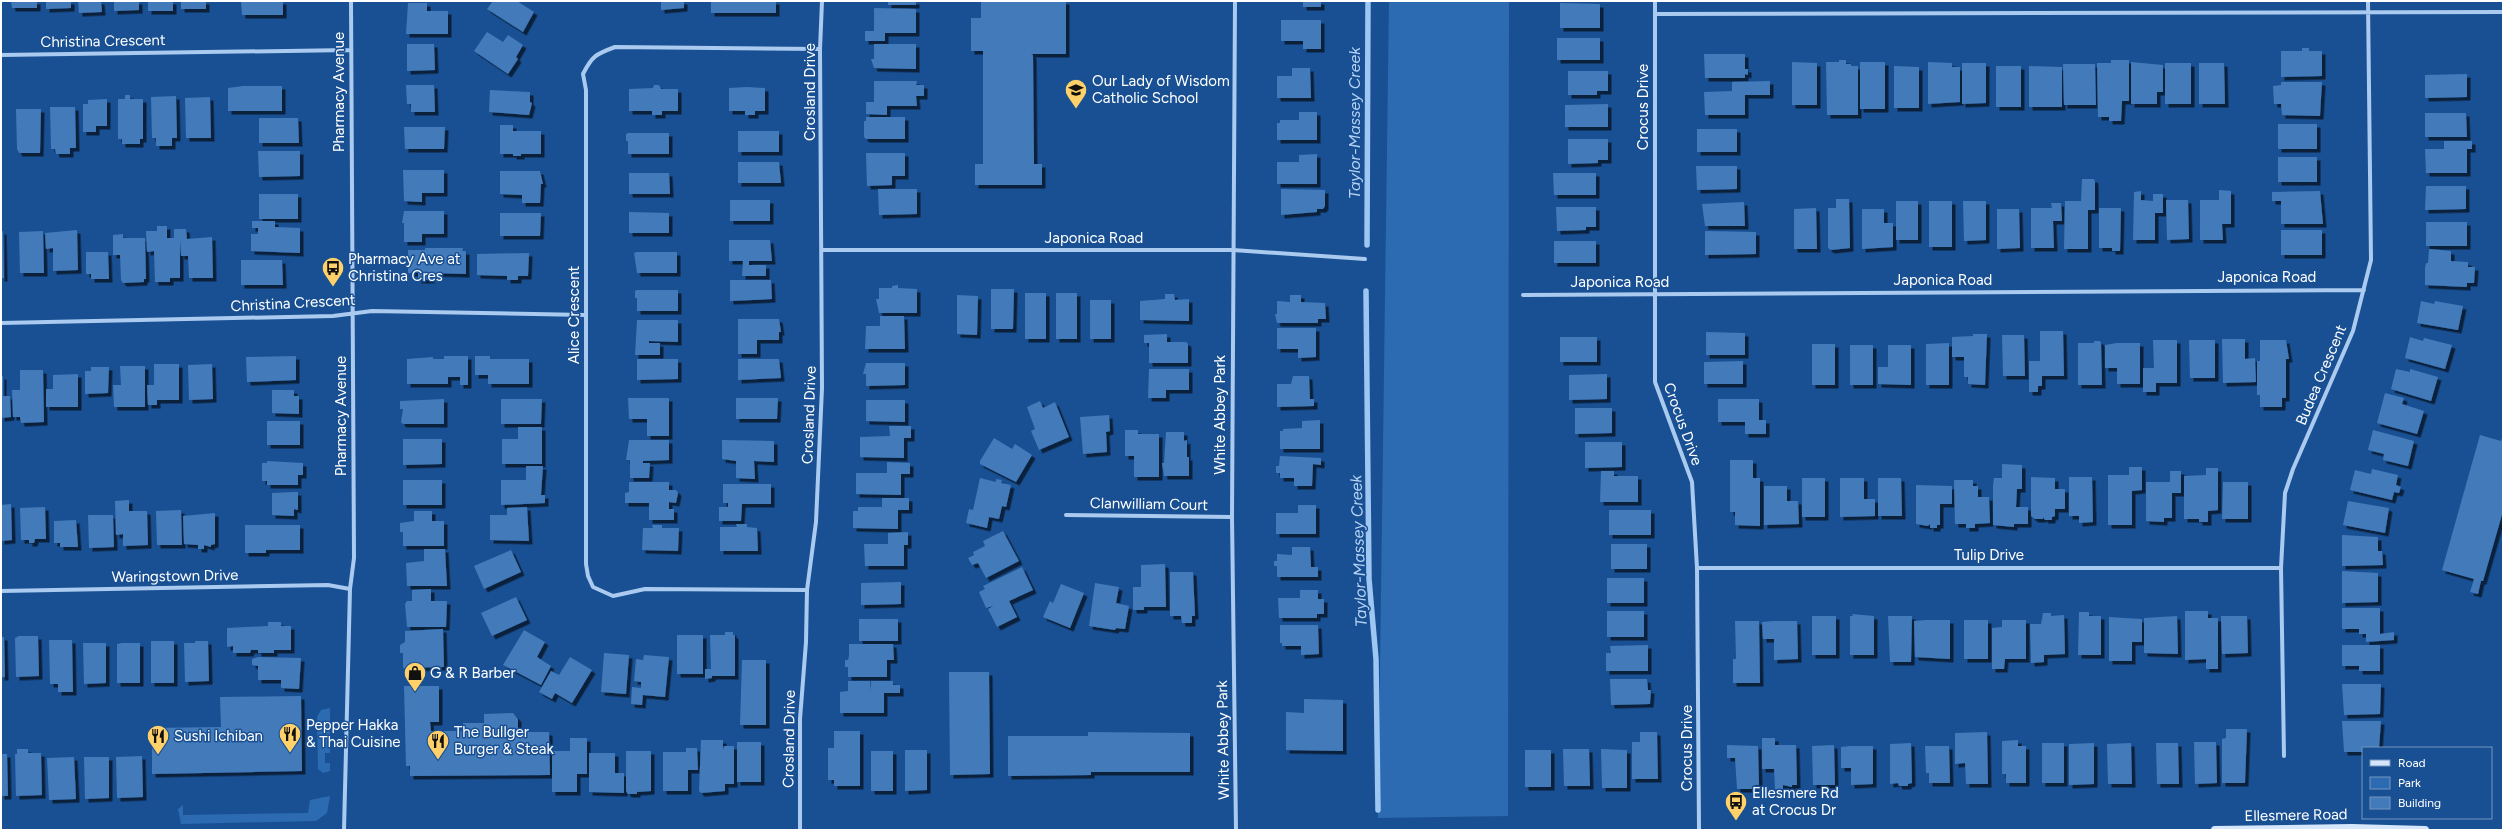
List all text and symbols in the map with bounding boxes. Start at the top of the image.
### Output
street label: Christina Crescent [40,31,166,51]
street label: Pharmacy Avenue [330,32,348,152]
street label: Crosland Drive [801,43,819,141]
water label: Taylor-Massey Creek [1345,46,1364,199]
street label: Crocus Drive [1634,64,1652,150]
place label: Our Lady of Wisdom Catholic School [1092,72,1230,107]
school or university icon: Our Lady of Wisdom Catholic School [1063,77,1089,110]
street label: Japonica Road [1045,229,1143,247]
place label: Pharmacy Ave at Christina Cres [348,250,461,285]
bus stop icon: Pharmacy Ave at Christina Cres [320,255,346,288]
street label: Alice Crescent [565,265,583,364]
street label: Japonica Road [2218,268,2316,286]
street label: Japonica Road [1894,271,1992,289]
street label: Japonica Road [1571,273,1669,291]
street label: Christina Crescent [230,291,356,315]
street label: Budea Crescent [2292,322,2350,428]
street label: White Abbey Park [1211,354,1229,475]
street label: Pharmacy Avenue [332,356,350,476]
street label: Crosland Drive [798,366,820,464]
street label: Crocus Drive [1660,380,1706,468]
water label: Taylor-Massey Creek [1346,473,1371,627]
street label: Clanwilliam Court [1090,494,1209,514]
street label: Tulip Drive [1954,546,2024,564]
street label: Waringstown Drive [111,566,239,586]
shop icon: G & R Barber [402,660,428,693]
place label: G & R Barber [430,664,516,682]
street label: White Abbey Park [1213,679,1233,800]
street label: Crosland Drive [779,690,799,788]
street label: Crocus Drive [1678,705,1696,791]
place label: Pepper Hakka & Thai Cuisine [306,716,401,751]
restaurant icon: Pepper Hakka & Thai Cuisine [277,721,303,754]
restaurant icon: Sushi Ichiban [145,723,171,756]
place label: The Bullger Burger & Steak [454,723,554,758]
place label: Sushi Ichiban [174,727,263,745]
restaurant icon: The Bullger Burger & Steak [425,728,451,761]
legend [2362,747,2492,819]
text: Road [2398,756,2426,770]
text: Park [2398,776,2421,790]
place label: Ellesmere Rd at Crocus Dr [1752,784,1839,819]
bus stop icon: Ellesmere Rd at Crocus Dr [1723,789,1749,822]
text: Building [2398,796,2441,810]
street label: Ellesmere Road [2244,805,2348,825]

